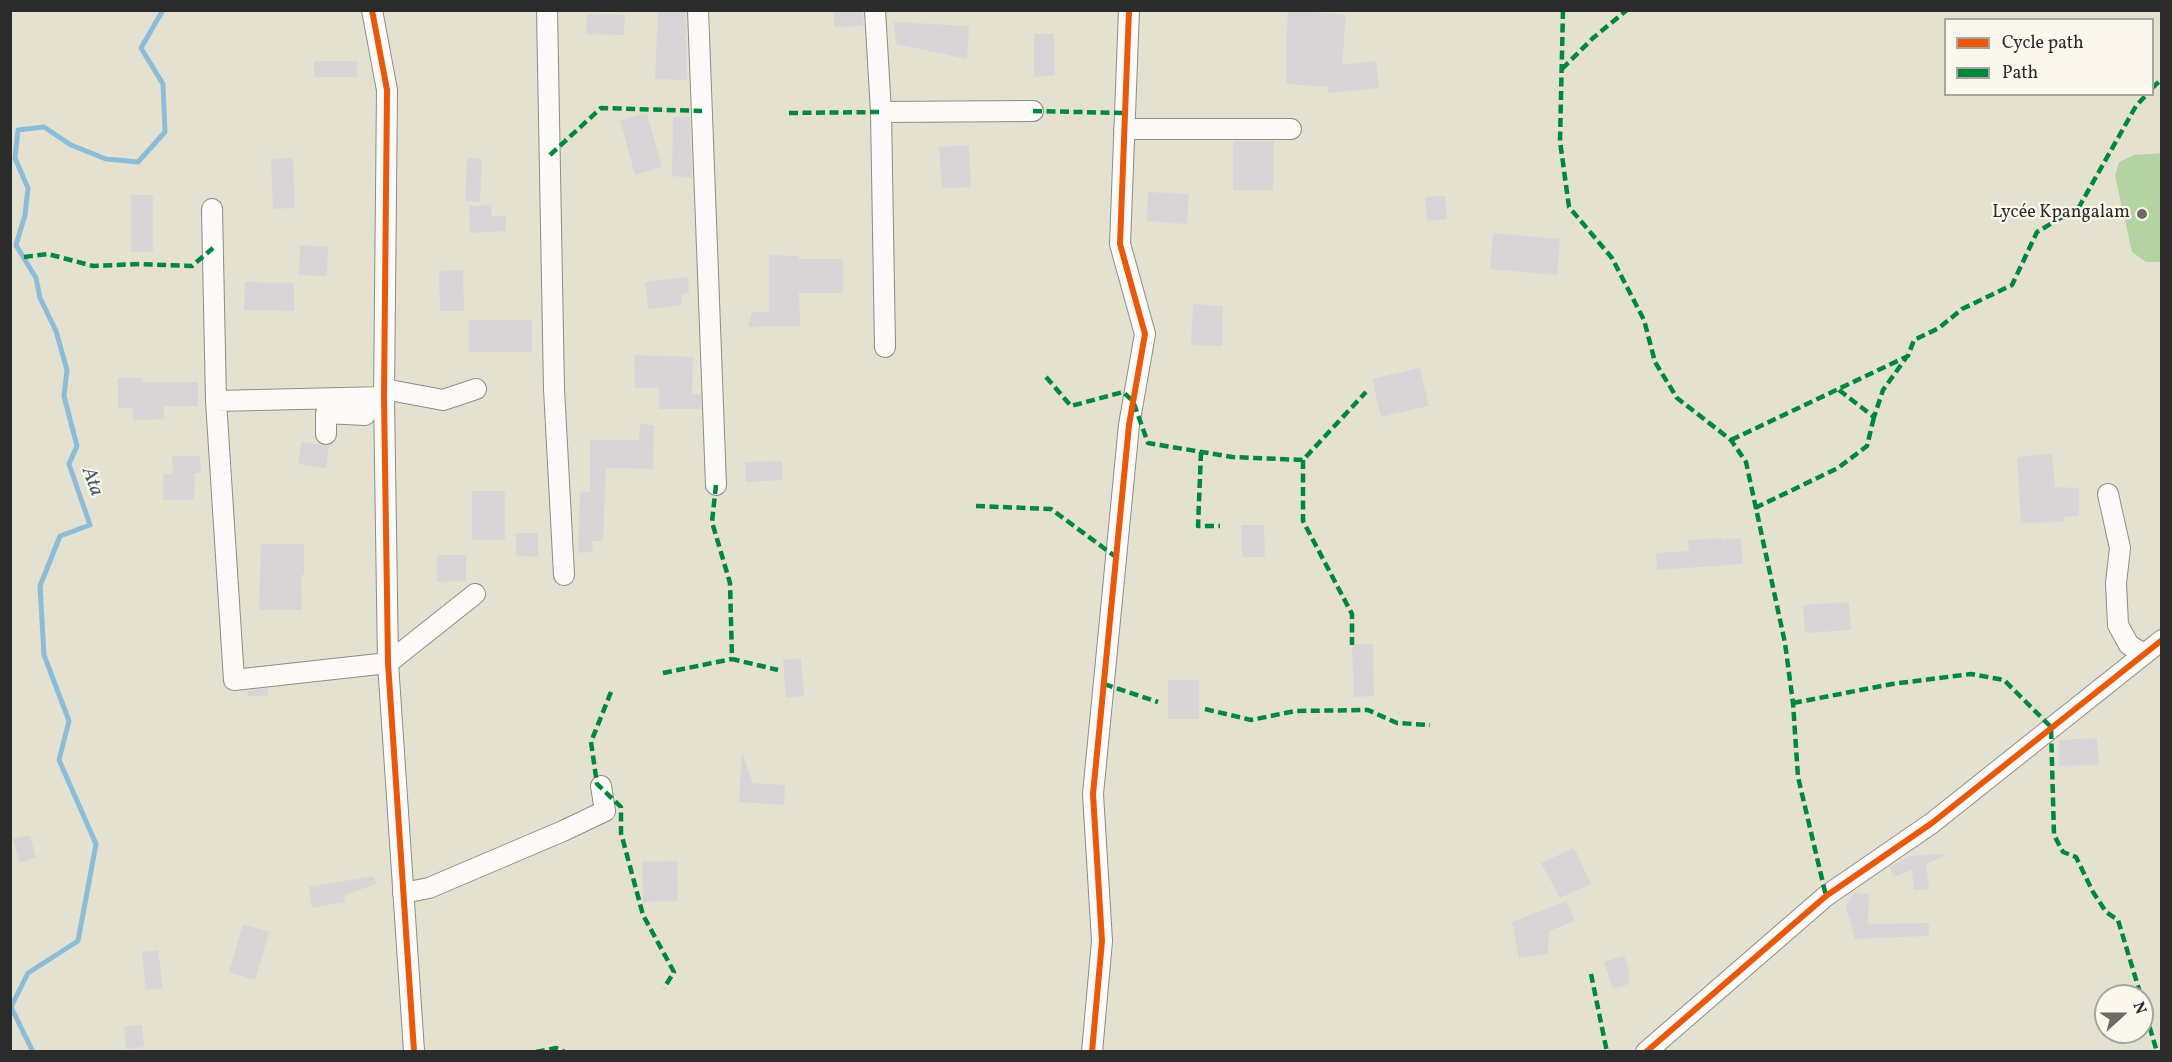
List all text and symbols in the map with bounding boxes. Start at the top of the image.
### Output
legend [1944,18,2154,96]
text: Cycle path [2002,31,2084,56]
text: Path [2002,61,2038,86]
place label: Lycée Kpangalam [1992,203,2130,225]
marker: Lycée Kpangalam [2135,207,2149,221]
water label: Ata [75,464,107,500]
north arrow [2094,984,2154,1044]
text: N [2127,999,2151,1018]

